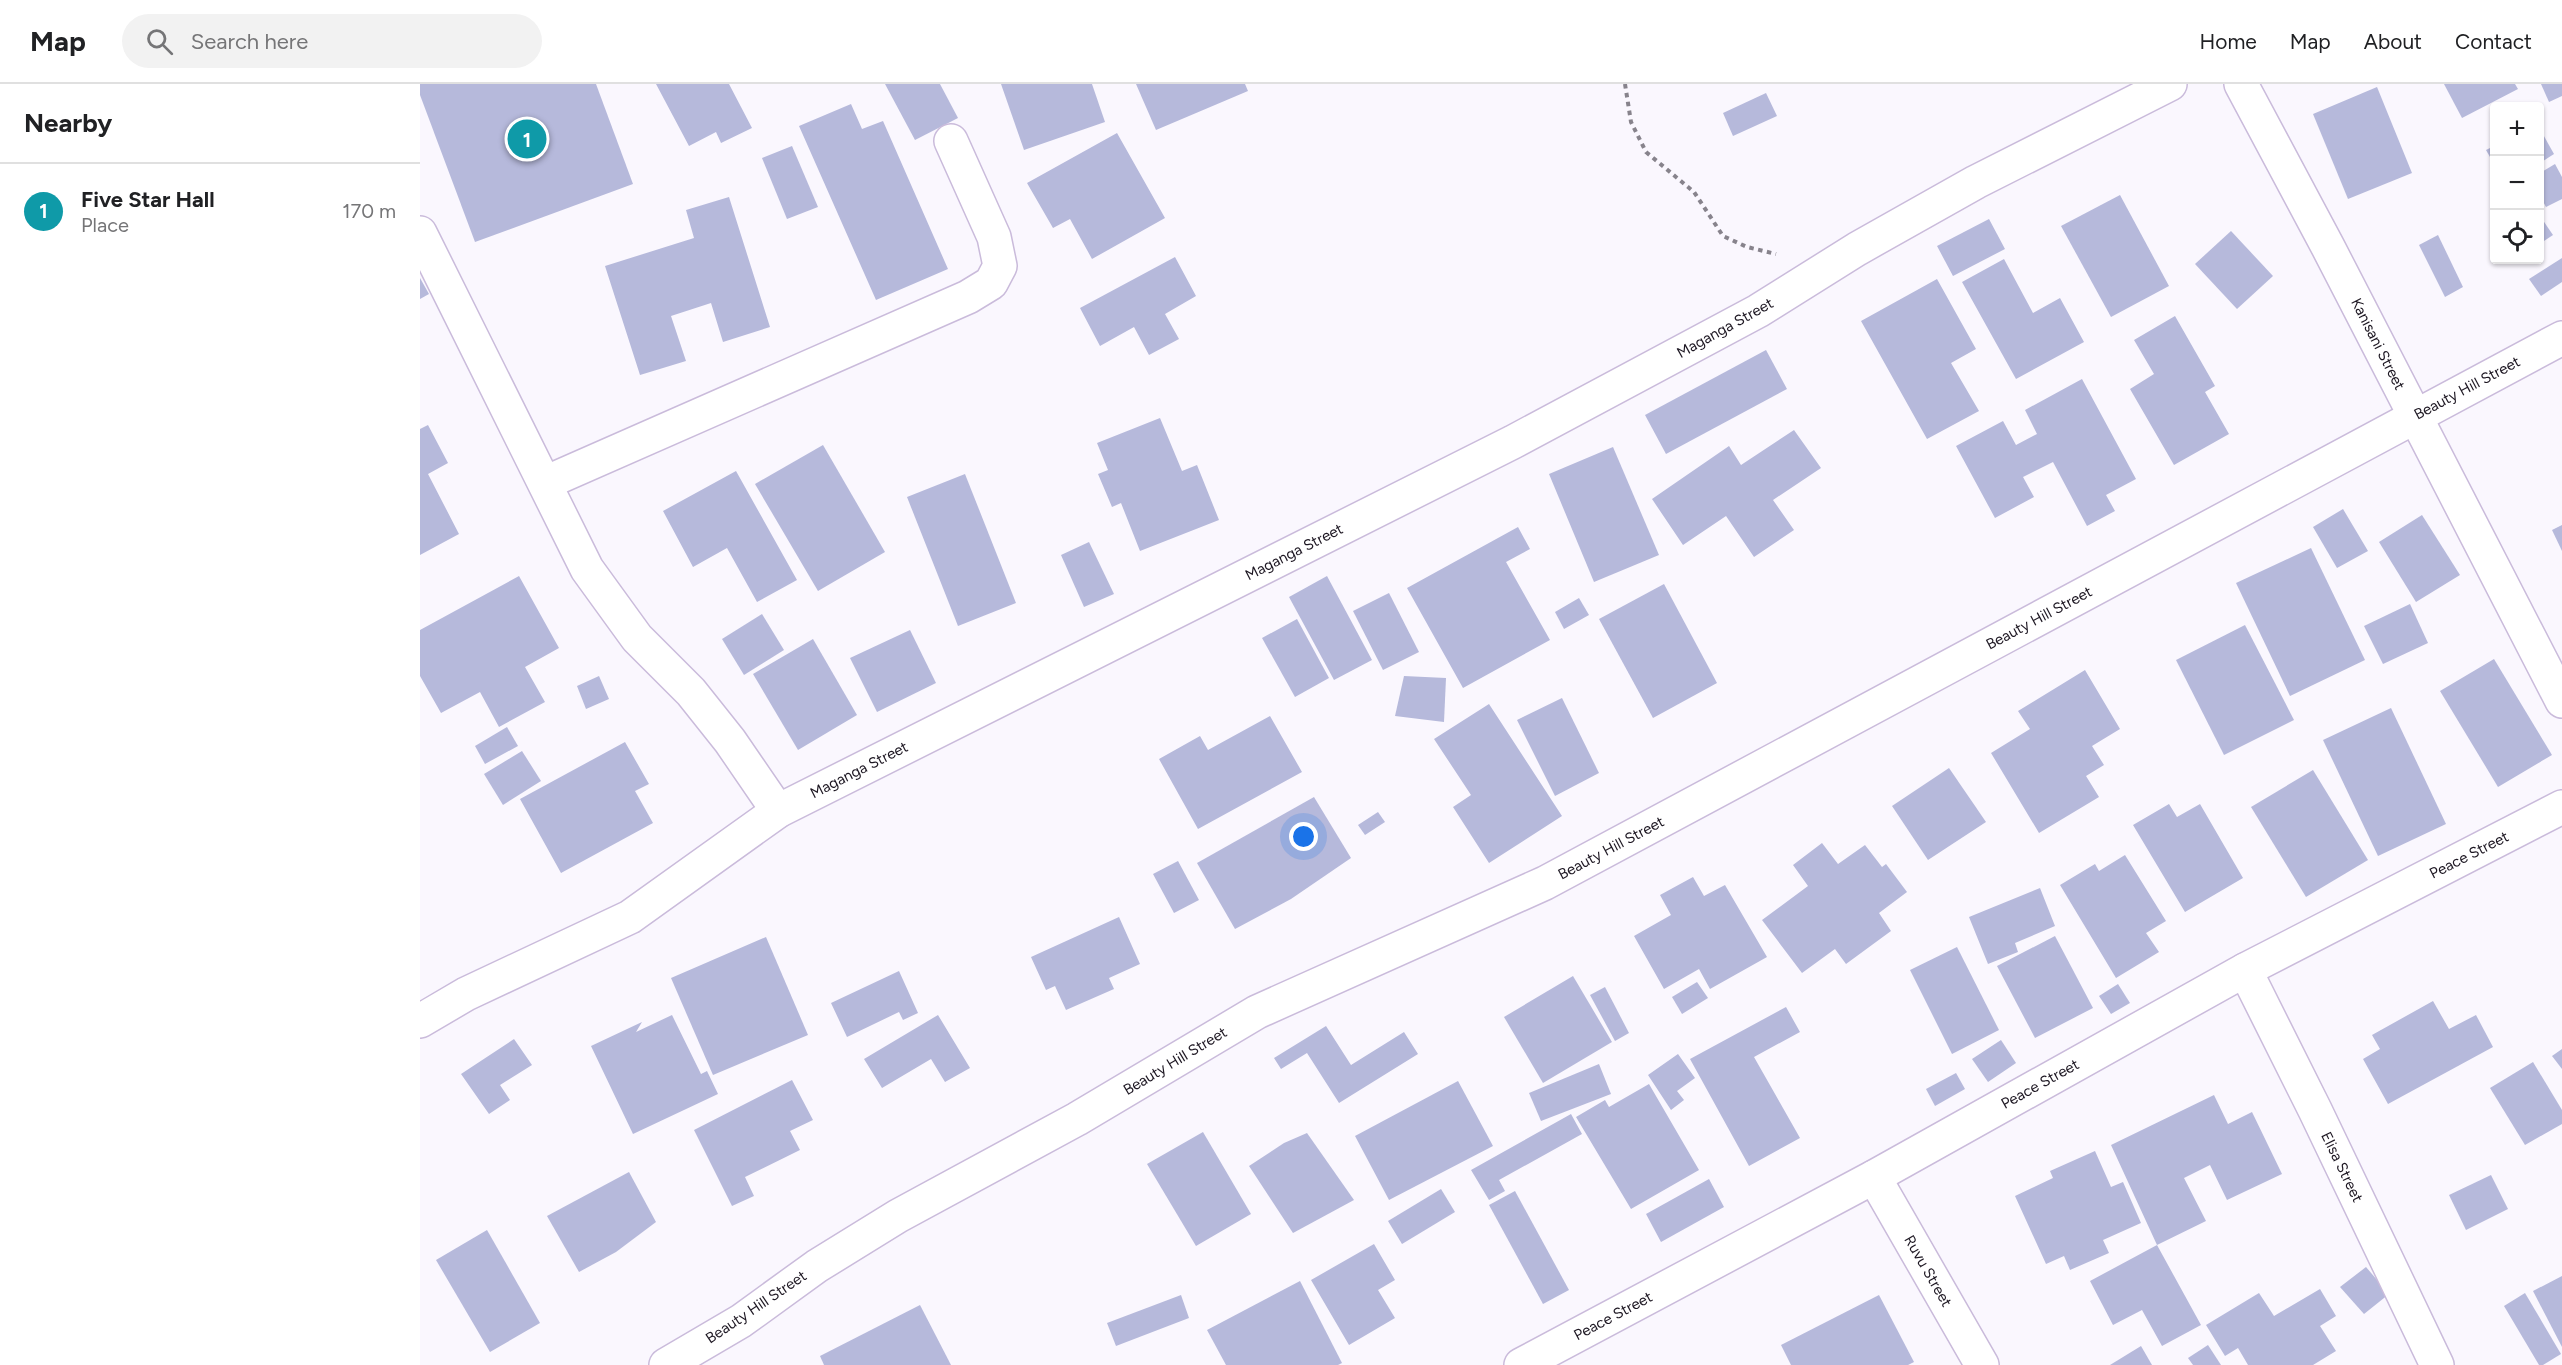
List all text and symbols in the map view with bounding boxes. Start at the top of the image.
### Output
search box [122,14,542,68]
text: Map [30,24,86,58]
icon: search [143,25,176,58]
text: Search here [191,28,308,55]
text: Home [2200,29,2257,54]
text: Map [2290,29,2331,54]
text: About [2364,29,2422,54]
text: Contact [2455,29,2532,54]
map controls [2490,102,2544,264]
button: + [2490,102,2544,156]
text: Nearby [24,107,112,139]
pin: 1 [508,116,546,162]
button: − [2490,156,2544,210]
text: Five Star Hall [81,186,215,213]
text: 1 [39,199,48,223]
text: 170 m [342,199,396,223]
button: locate [2490,210,2544,264]
text: Place [81,213,129,237]
street label: Maganga Street [1674,294,1777,362]
street label: Kanisani Street [2347,295,2409,393]
street label: Beauty Hill Street [2411,352,2523,424]
street label: Maganga Street [1242,519,1346,584]
street label: Beauty Hill Street [1983,582,2095,654]
street label: Maganga Street [807,737,911,802]
street label: Beauty Hill Street [1555,812,1667,884]
your location [1289,822,1318,851]
street label: Peace Street [2426,827,2512,883]
street label: Beauty Hill Street [1120,1023,1230,1099]
street label: Peace Street [1998,1055,2082,1113]
street label: Elisa Street [2317,1129,2367,1205]
street label: Ruvu Street [1900,1232,1956,1310]
street label: Beauty Hill Street [702,1266,810,1347]
street label: Peace Street [1571,1288,1656,1344]

